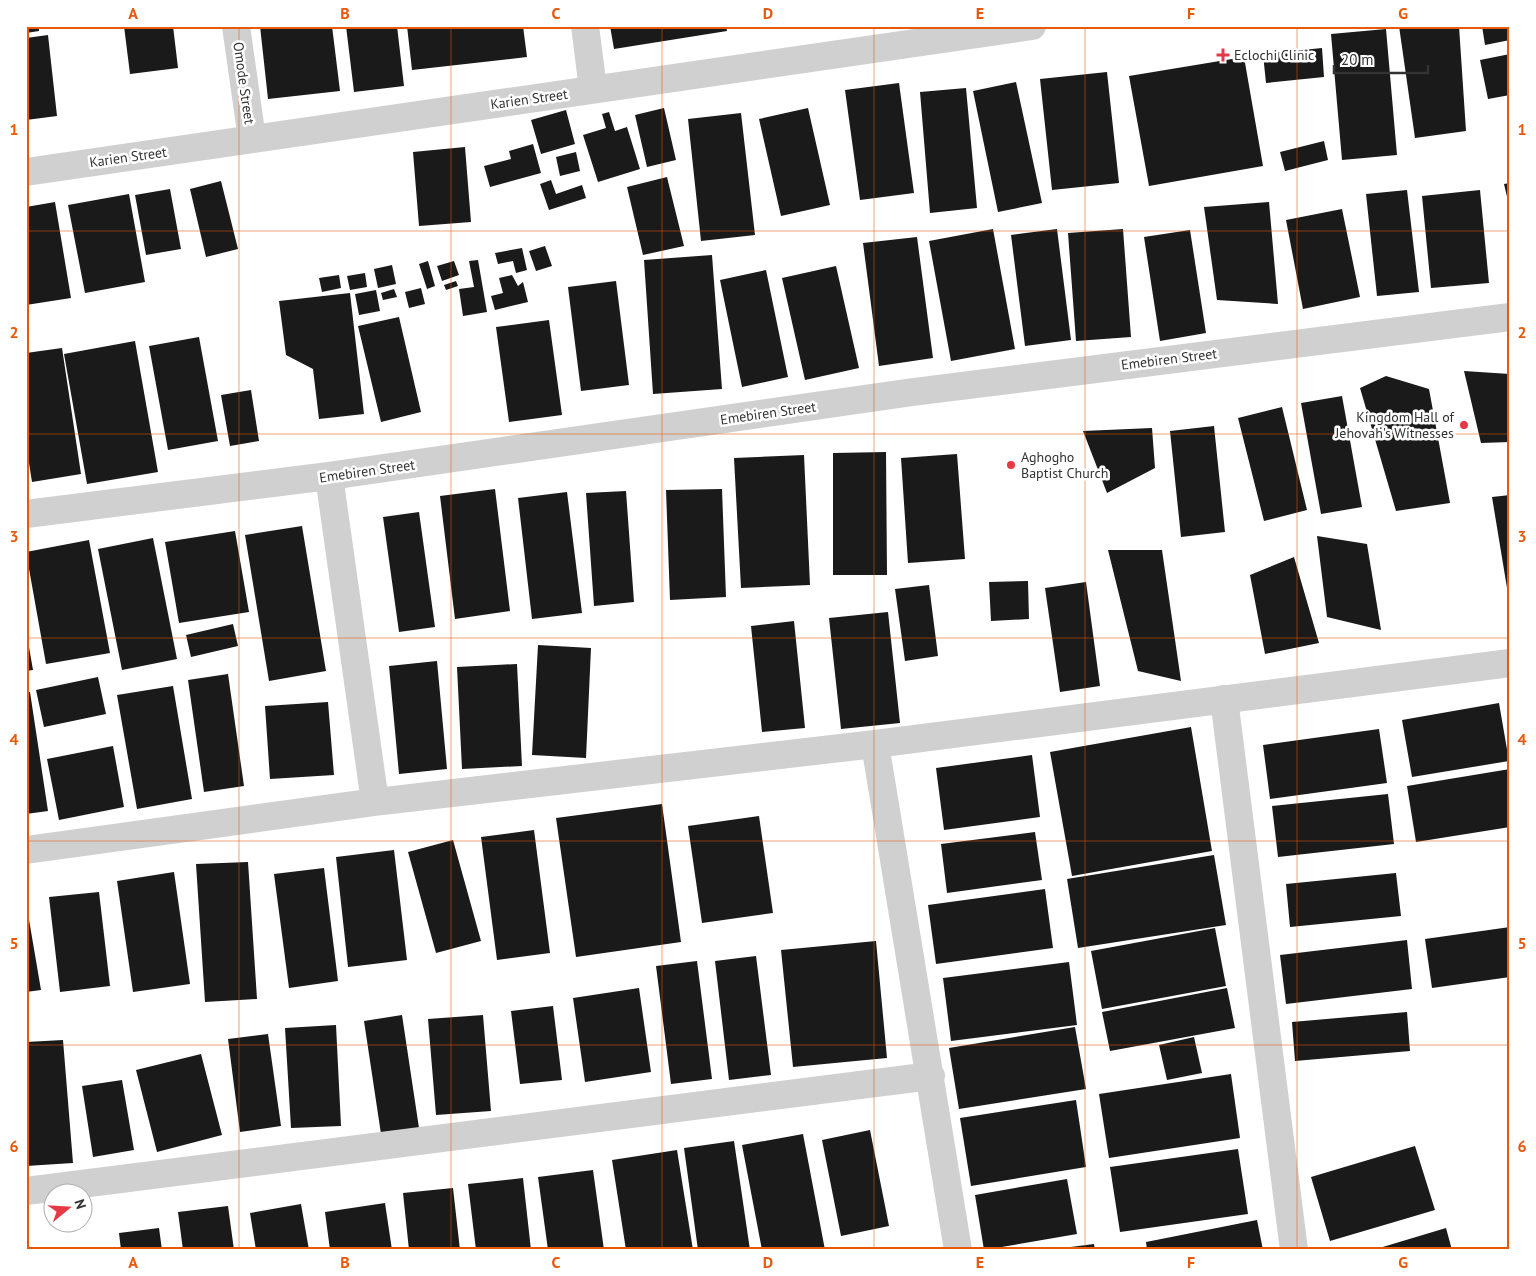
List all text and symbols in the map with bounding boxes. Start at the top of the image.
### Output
text: A [128,3,138,23]
text: B [340,3,350,23]
text: C [552,3,561,23]
text: D [763,3,773,23]
text: E [976,3,984,23]
text: F [1187,3,1195,23]
text: G [1398,3,1408,23]
street label: Omode Street [229,41,259,125]
scale bar [1334,42,1427,74]
place label: Eclochi Clinic [1234,46,1314,64]
marker: Eclochi Clinic [1216,48,1230,62]
text: 20 m [1341,50,1374,69]
street label: Karien Street [489,85,569,113]
text: 1 [9,119,19,139]
text: 1 [1517,119,1527,139]
street label: Karien Street [88,143,168,171]
text: 2 [9,322,19,342]
text: 2 [1517,322,1527,342]
street label: Emebiren Street [1120,344,1218,374]
street label: Emebiren Street [719,397,817,429]
place label: Kingdom Hall of Jehovah's Witnesses [1334,408,1455,442]
marker: Kingdom Hall of Jehovah's Witnesses [1458,419,1470,431]
place label: Aghogho Baptist Church [1021,448,1109,482]
street label: Emebiren Street [318,455,416,487]
marker: Aghogho Baptist Church [1005,459,1017,471]
text: 3 [9,526,19,546]
text: 3 [1517,526,1527,546]
text: 4 [9,729,19,749]
text: 4 [1517,729,1527,749]
text: 5 [9,933,19,953]
text: 5 [1517,933,1527,953]
text: 6 [9,1136,19,1156]
text: 6 [1517,1136,1527,1156]
north arrow [42,1184,92,1234]
text: N [70,1197,90,1211]
text: A [128,1252,138,1272]
text: B [340,1252,350,1272]
text: C [552,1252,561,1272]
text: D [763,1252,773,1272]
text: E [976,1252,984,1272]
text: F [1187,1252,1195,1272]
text: G [1398,1252,1408,1272]

